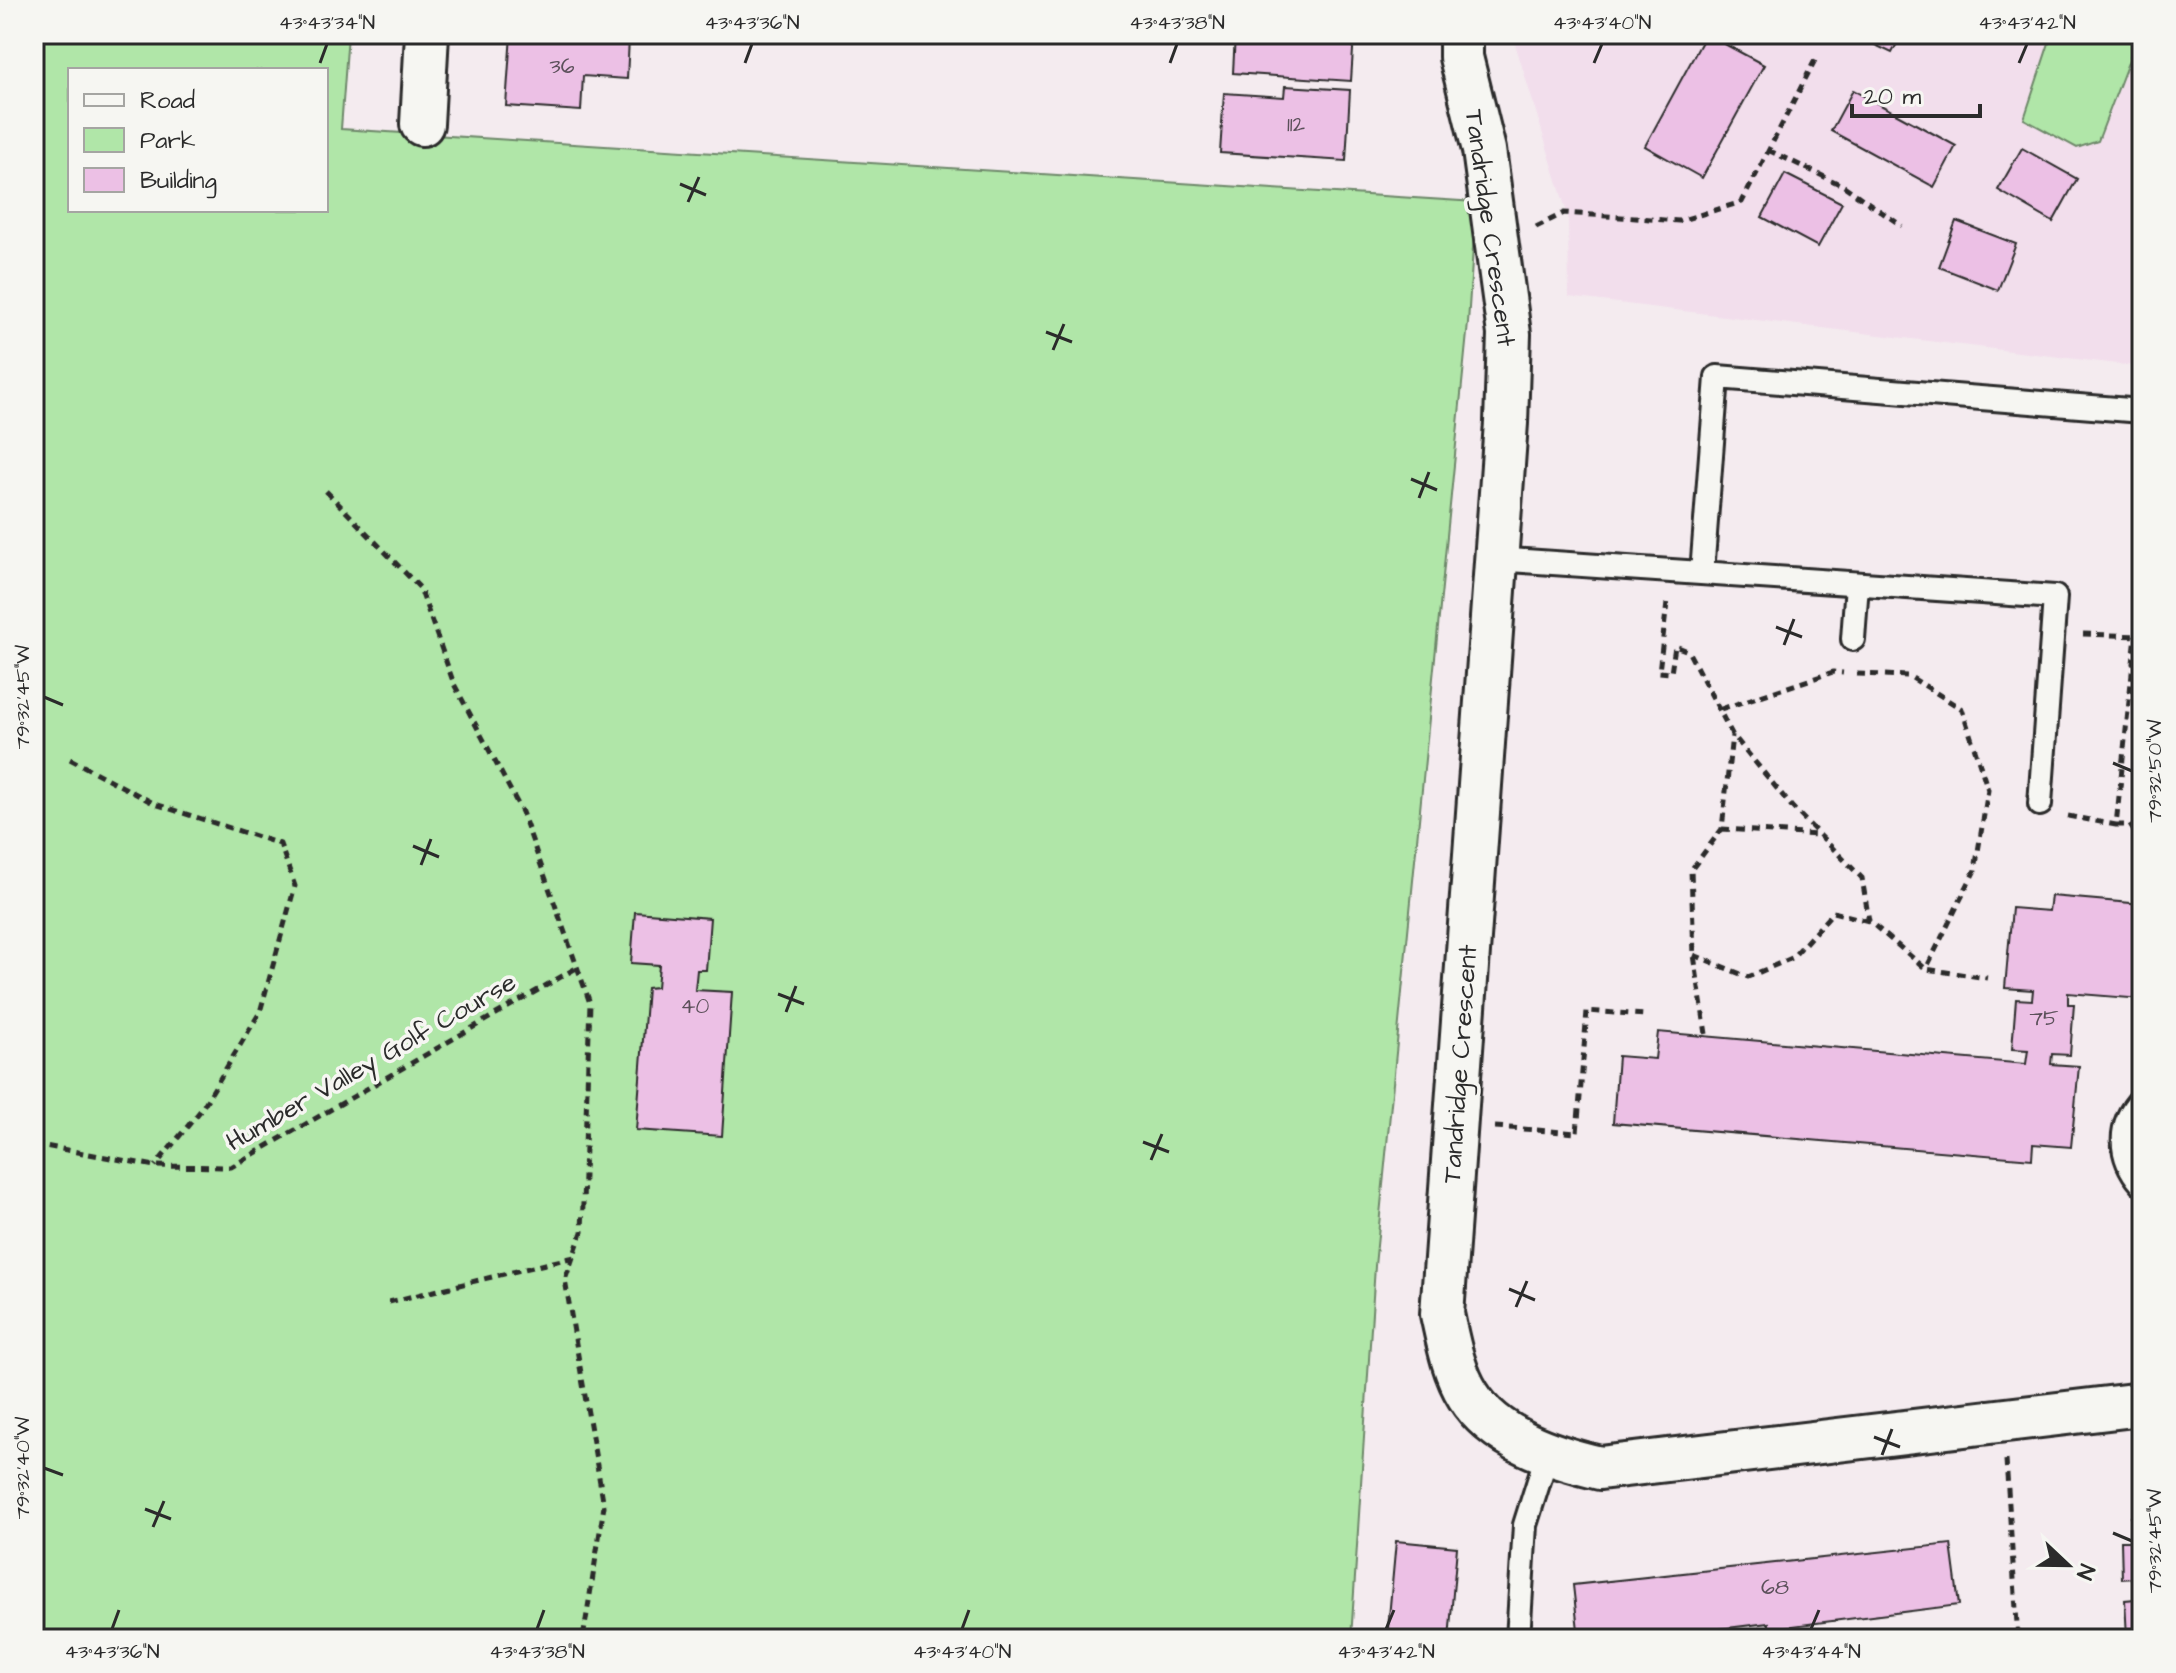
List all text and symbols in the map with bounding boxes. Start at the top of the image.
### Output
text: 43°43'34"N [279,9,375,37]
text: 43°43'36"N [704,9,800,37]
text: 43°43'38"N [1129,9,1225,37]
text: 43°43'40"N [1553,9,1651,37]
text: 43°43'42"N [1978,9,2076,37]
house number: 36 [550,51,575,82]
legend [68,68,328,212]
scale bar [1852,68,1980,118]
text: 20 m [1864,80,1921,114]
text: Road [140,84,195,118]
street label: Tandridge Crescent [1454,107,1525,350]
house number: 112 [1287,109,1306,140]
text: Park [140,124,196,158]
text: Building [140,164,217,199]
text: 79°32'45"W [9,645,37,749]
text: 79°32'50"W [2141,719,2169,823]
street label: Tandridge Crescent [1434,943,1488,1185]
street label: Humber Valley Golf Course [219,964,524,1162]
house number: 40 [681,991,710,1022]
house number: 75 [2029,1003,2059,1034]
text: 79°32'40"W [9,1416,37,1519]
text: 79°32'45"W [2141,1489,2169,1593]
north arrow [2028,1525,2108,1605]
text: N [2068,1560,2102,1584]
house number: 68 [1761,1572,1789,1603]
text: 43°43'36"N [64,1638,160,1666]
text: 43°43'38"N [489,1638,585,1666]
text: 43°43'40"N [913,1638,1011,1666]
text: 43°43'42"N [1337,1638,1435,1666]
text: 43°43'44"N [1761,1638,1861,1666]

